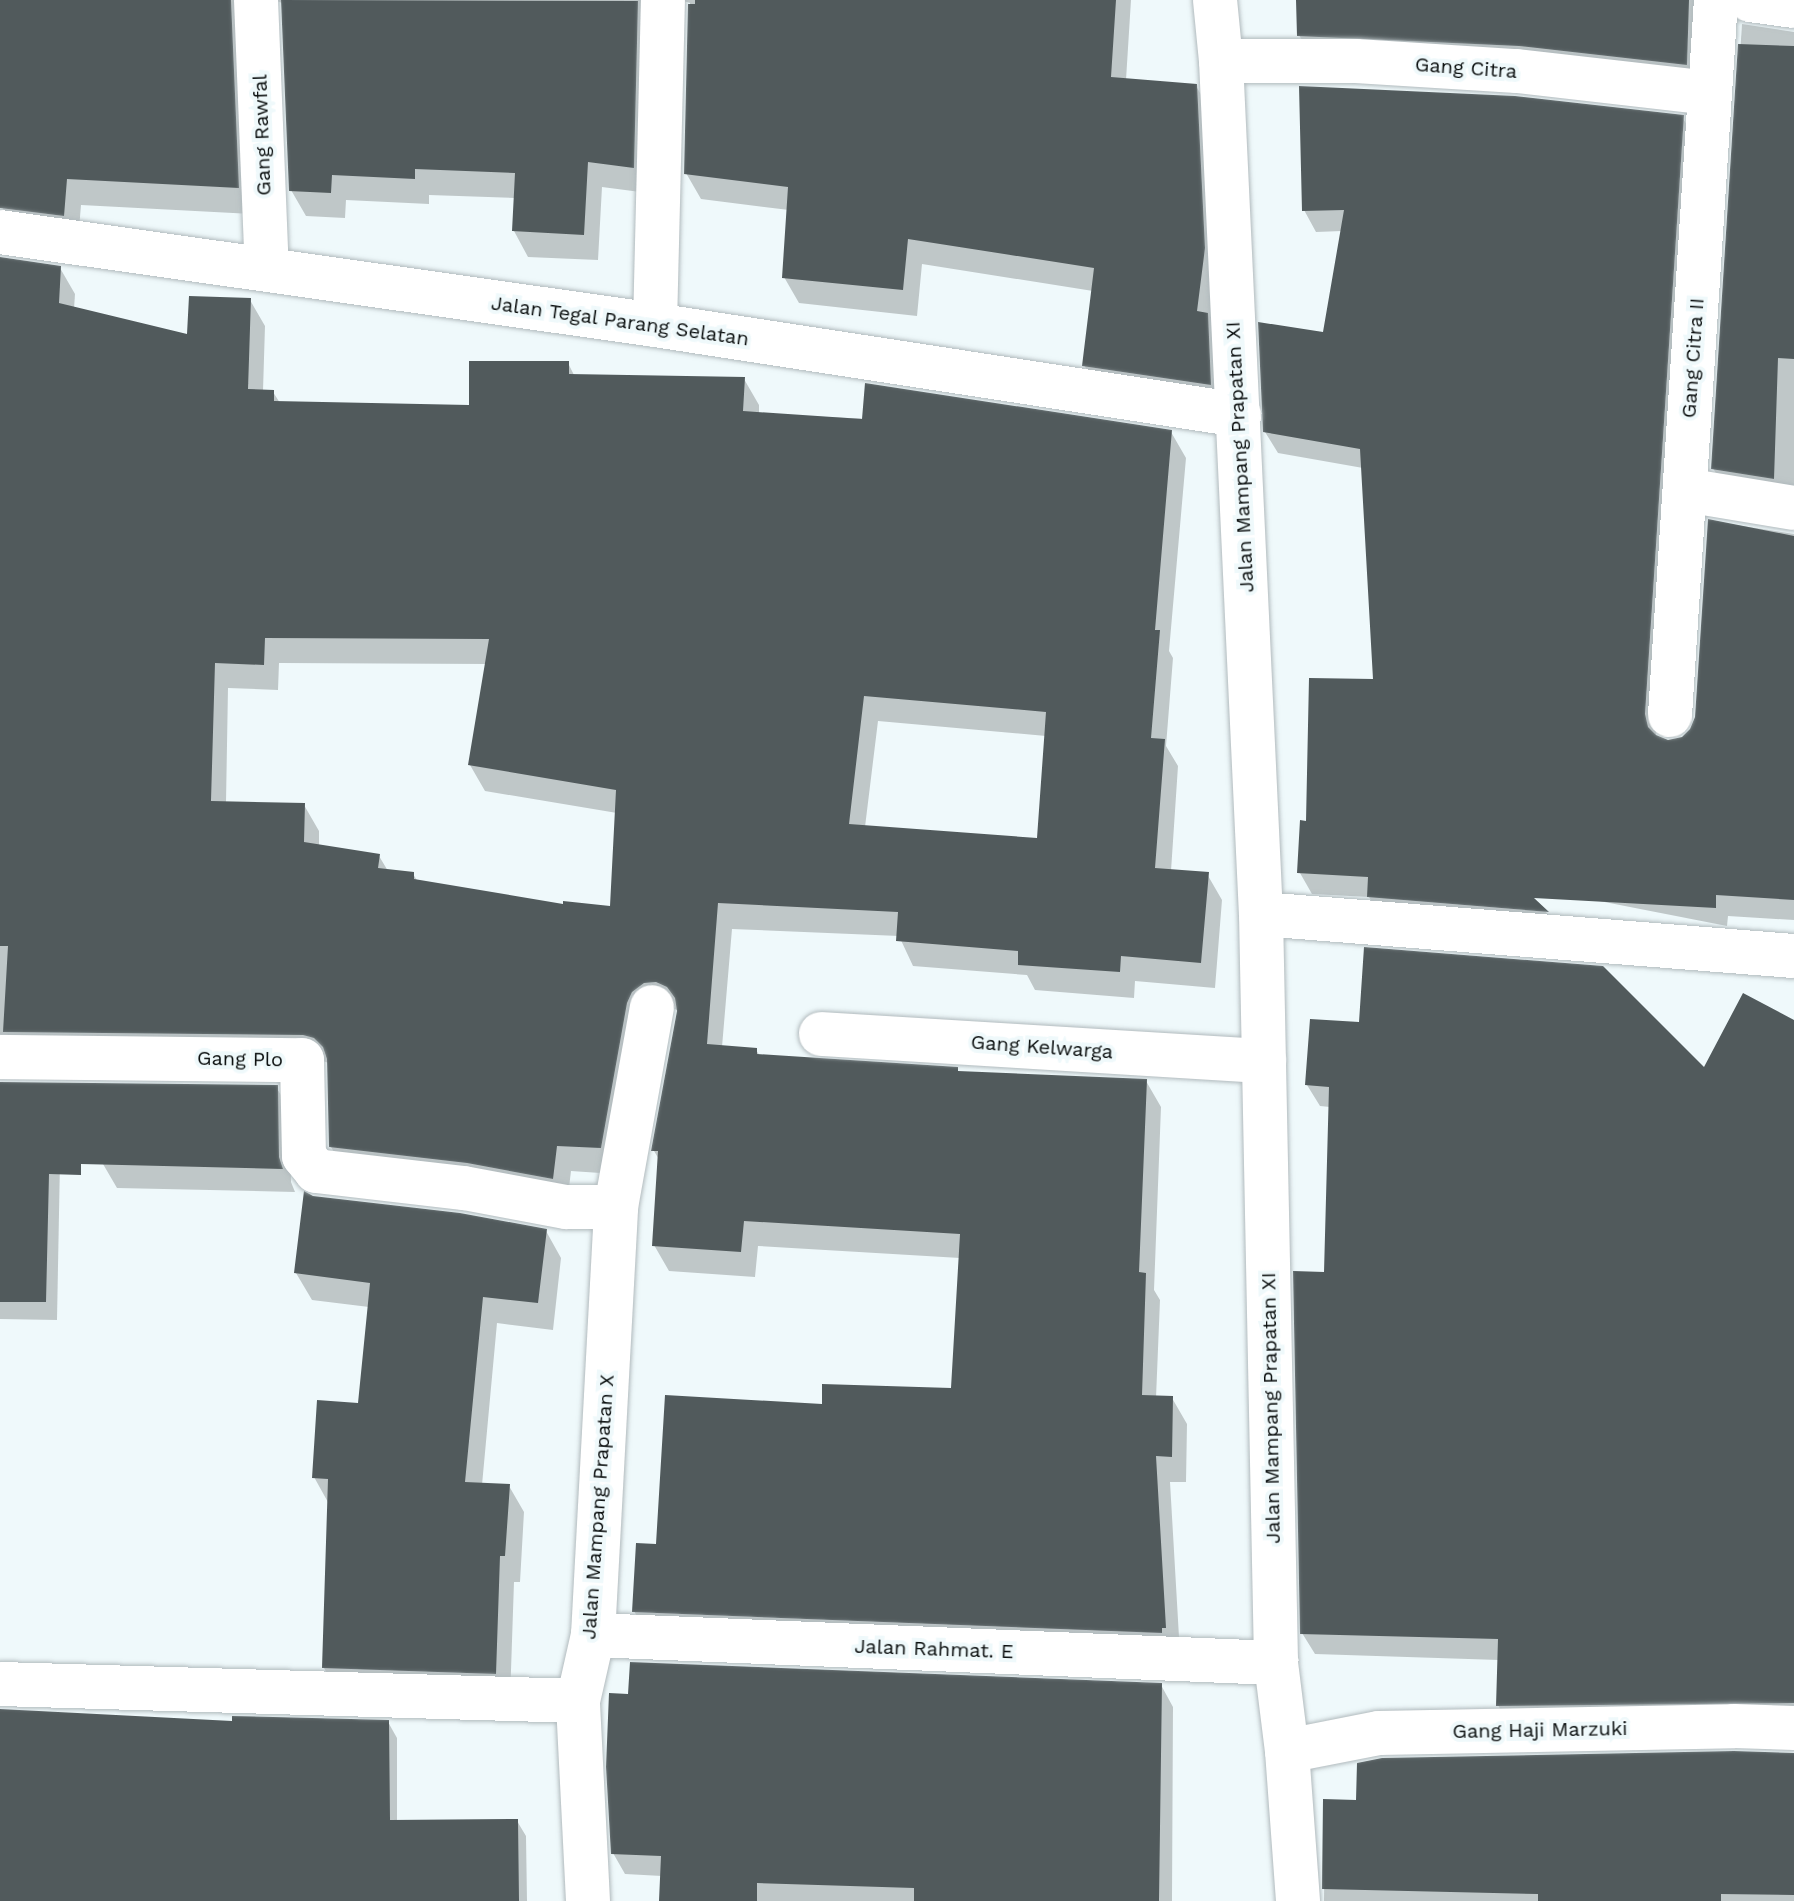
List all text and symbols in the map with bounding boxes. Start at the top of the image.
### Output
street label: Gang Citra [1414,52,1518,84]
street label: Gang Rawfal [248,74,276,196]
street label: Jalan Tegal Parang Selatan [489,291,751,351]
street label: Gang Citra II [1677,297,1709,419]
street label: Jalan Mampang Prapatan XI [1221,321,1259,593]
street label: Gang Kelwarga [970,1030,1114,1064]
street label: Gang Plo [197,1046,283,1072]
street label: Jalan Mampang Prapatan XI [1257,1272,1285,1544]
street label: Jalan Mampang Prapatan X [577,1374,619,1640]
street label: Jalan Rahmat. E [854,1634,1014,1664]
street label: Gang Haji Marzuki [1452,1716,1628,1744]

